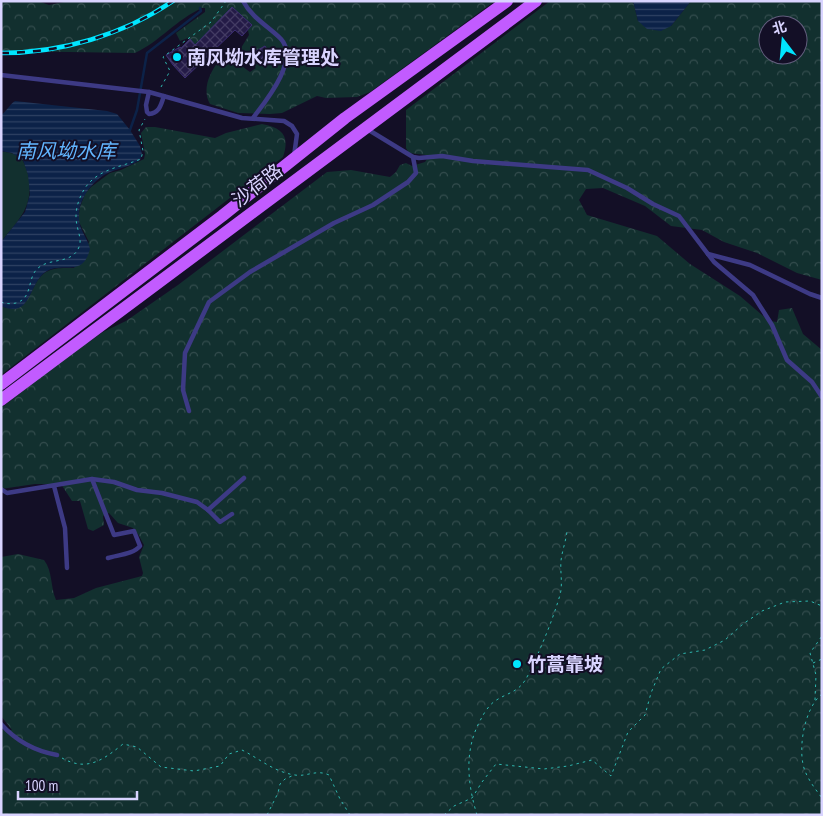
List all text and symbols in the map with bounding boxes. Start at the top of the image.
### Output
north arrow [758,15,808,65]
text: 北 [770,17,789,38]
place label: 南风坳水库管理处 [187,45,339,69]
marker: 南风坳水库管理处 [171,51,183,63]
water label: 南风坳水库 [16,138,119,164]
street label: 沙荷路 [227,158,287,212]
place label: 竹蒿靠坡 [527,652,603,676]
marker: 竹蒿靠坡 [511,658,523,670]
scale bar [18,768,136,800]
text: 100 m [25,776,58,795]

